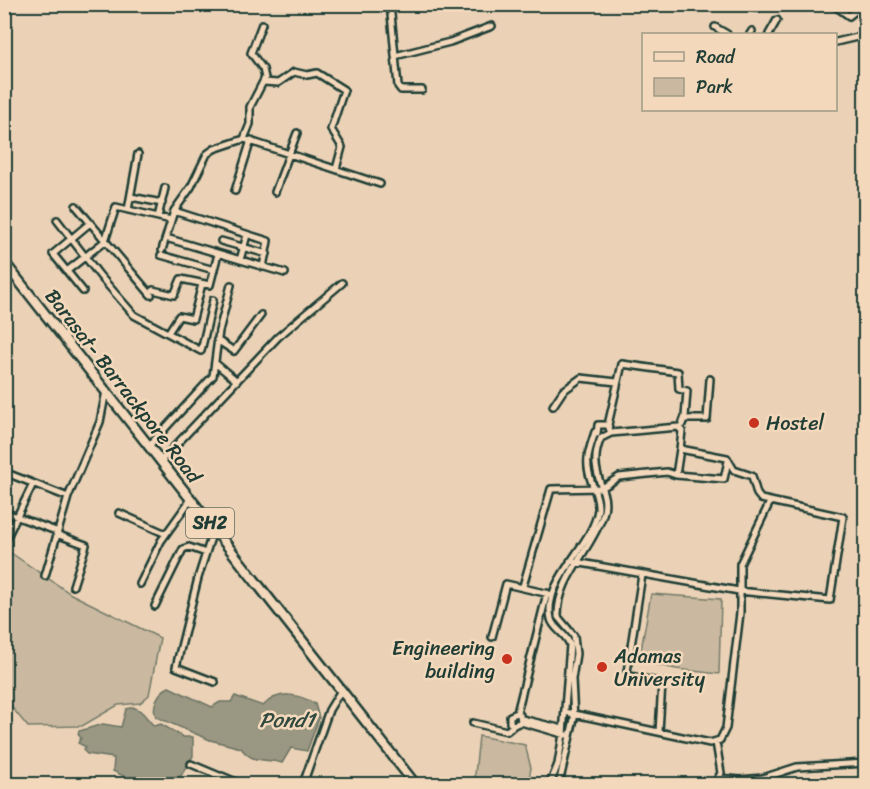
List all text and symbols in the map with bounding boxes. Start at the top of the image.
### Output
legend [642,33,837,111]
text: Road [696,41,736,73]
text: Park [696,71,733,103]
street label: Barasat- Barrackpore Road [36,281,211,492]
place label: Hostel [766,406,825,441]
marker: Hostel [747,416,761,430]
road number: SH2 [186,508,234,538]
place label: Engineering building [392,631,495,689]
place label: Adamas University [613,639,706,697]
marker: Engineering building [500,652,514,666]
marker: Adamas University [595,660,609,674]
water label: Pond1 [260,701,317,739]

